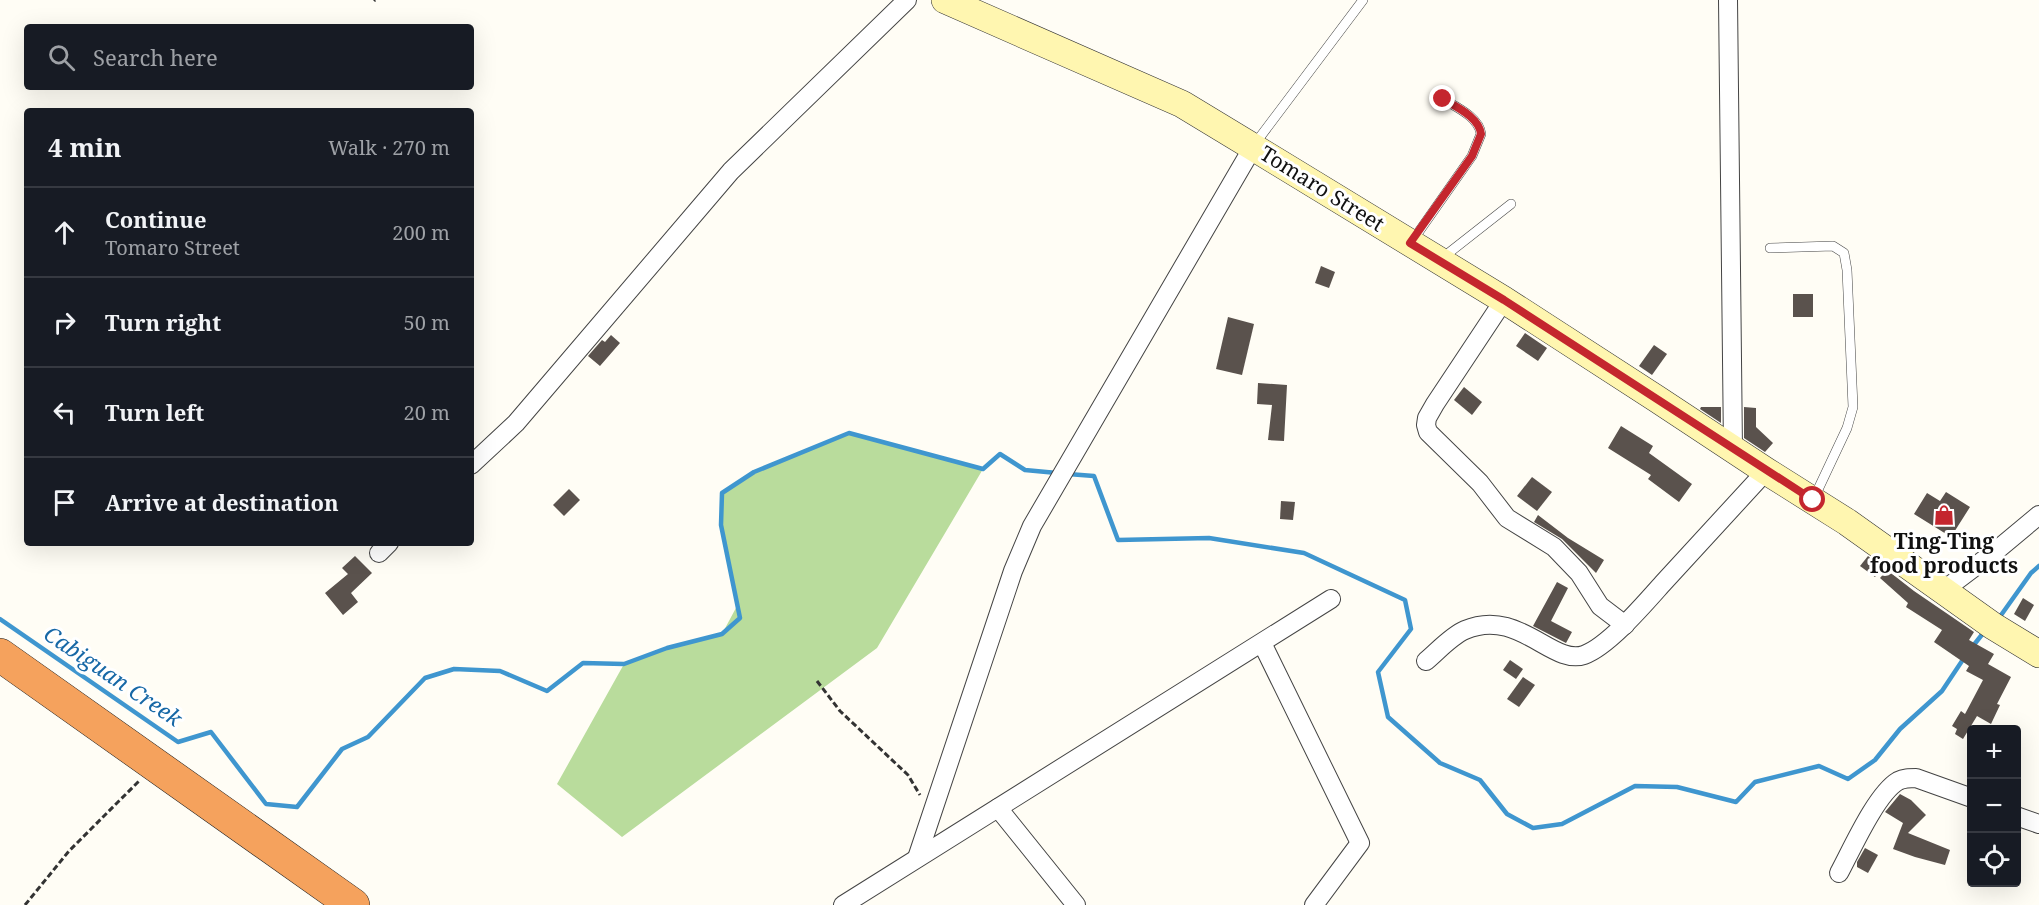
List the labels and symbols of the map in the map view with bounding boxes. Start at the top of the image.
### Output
route end [1429,85,1455,111]
street label: Tomaro Street [1255,139,1390,238]
route start [1799,486,1825,512]
shop icon: Ting-Ting food products [1932,503,1956,527]
place label: Ting-Ting food products [1870,527,2018,579]
water label: Cabiguan Creek [39,618,190,733]

